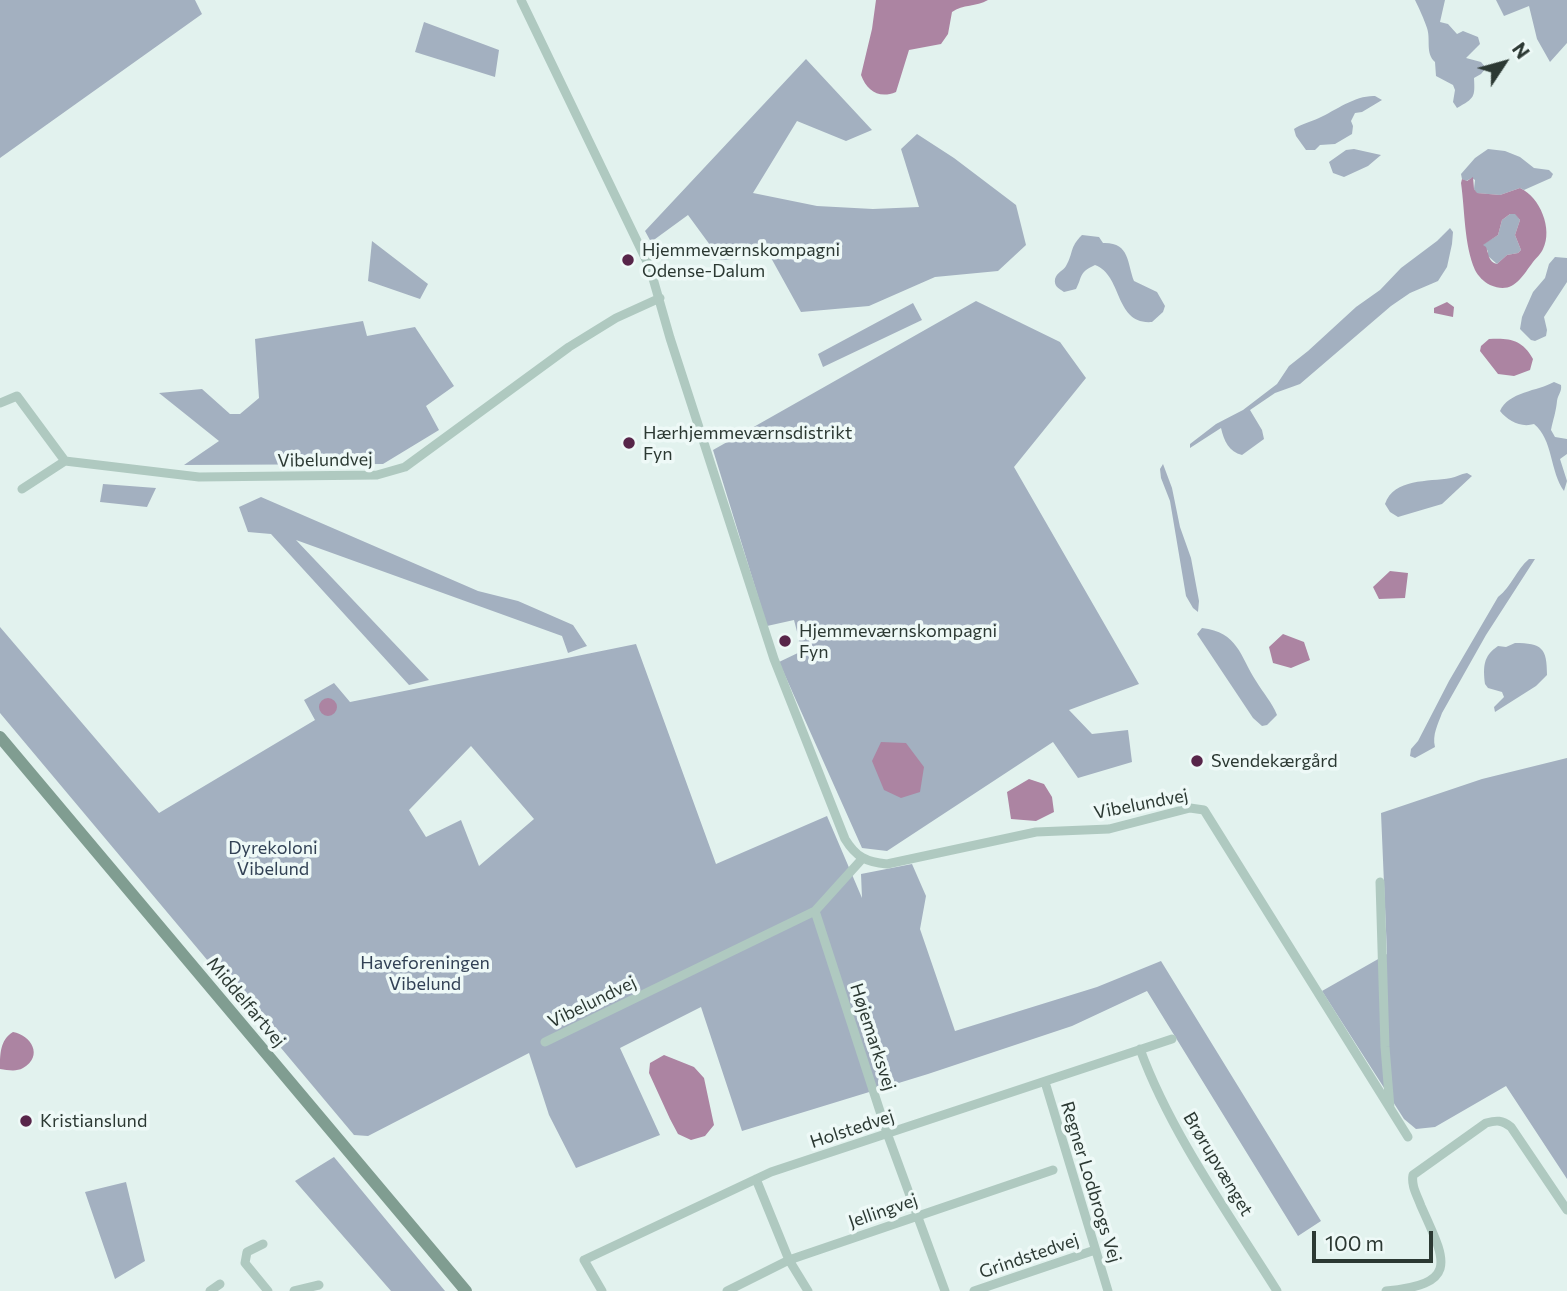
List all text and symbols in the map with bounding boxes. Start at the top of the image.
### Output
north arrow [1469,28,1539,98]
text: N [1508,38,1535,63]
place label: Hjemmeværnskompagni Odense-Dalum [642,239,840,282]
marker: Hjemmeværnskompagni Odense-Dalum [620,252,636,268]
place label: Hærhjemmeværnsdistrikt Fyn [643,422,852,464]
marker: Hærhjemmeværnsdistrikt Fyn [621,435,637,451]
street label: Vibelundvej [277,448,373,472]
place label: Hjemmeværnskompagni Fyn [799,620,997,662]
marker: Hjemmeværnskompagni Fyn [777,633,793,649]
place label: Svendekærgård [1211,750,1338,772]
marker: Svendekærgård [1189,753,1205,769]
street label: Vibelundvej [1092,784,1190,824]
park label: Dyrekoloni Vibelund [228,837,318,880]
park label: Haveforeningen Vibelund [360,952,490,995]
street label: Middelfartvej [202,953,290,1051]
street label: Vibelundvej [544,971,640,1033]
street label: Højemarksvej [846,981,900,1093]
street label: Regner Lodbrogs Vej [1056,1099,1126,1265]
street label: Holstedvej [807,1105,897,1153]
street label: Brørupvænget [1179,1108,1257,1220]
place label: Kristianslund [40,1110,147,1132]
marker: Kristianslund [18,1113,34,1129]
street label: Jellingvej [846,1189,920,1233]
scale bar [1315,1218,1436,1262]
street label: Grindstedvej [976,1229,1082,1283]
text: 100 m [1325,1230,1384,1255]

